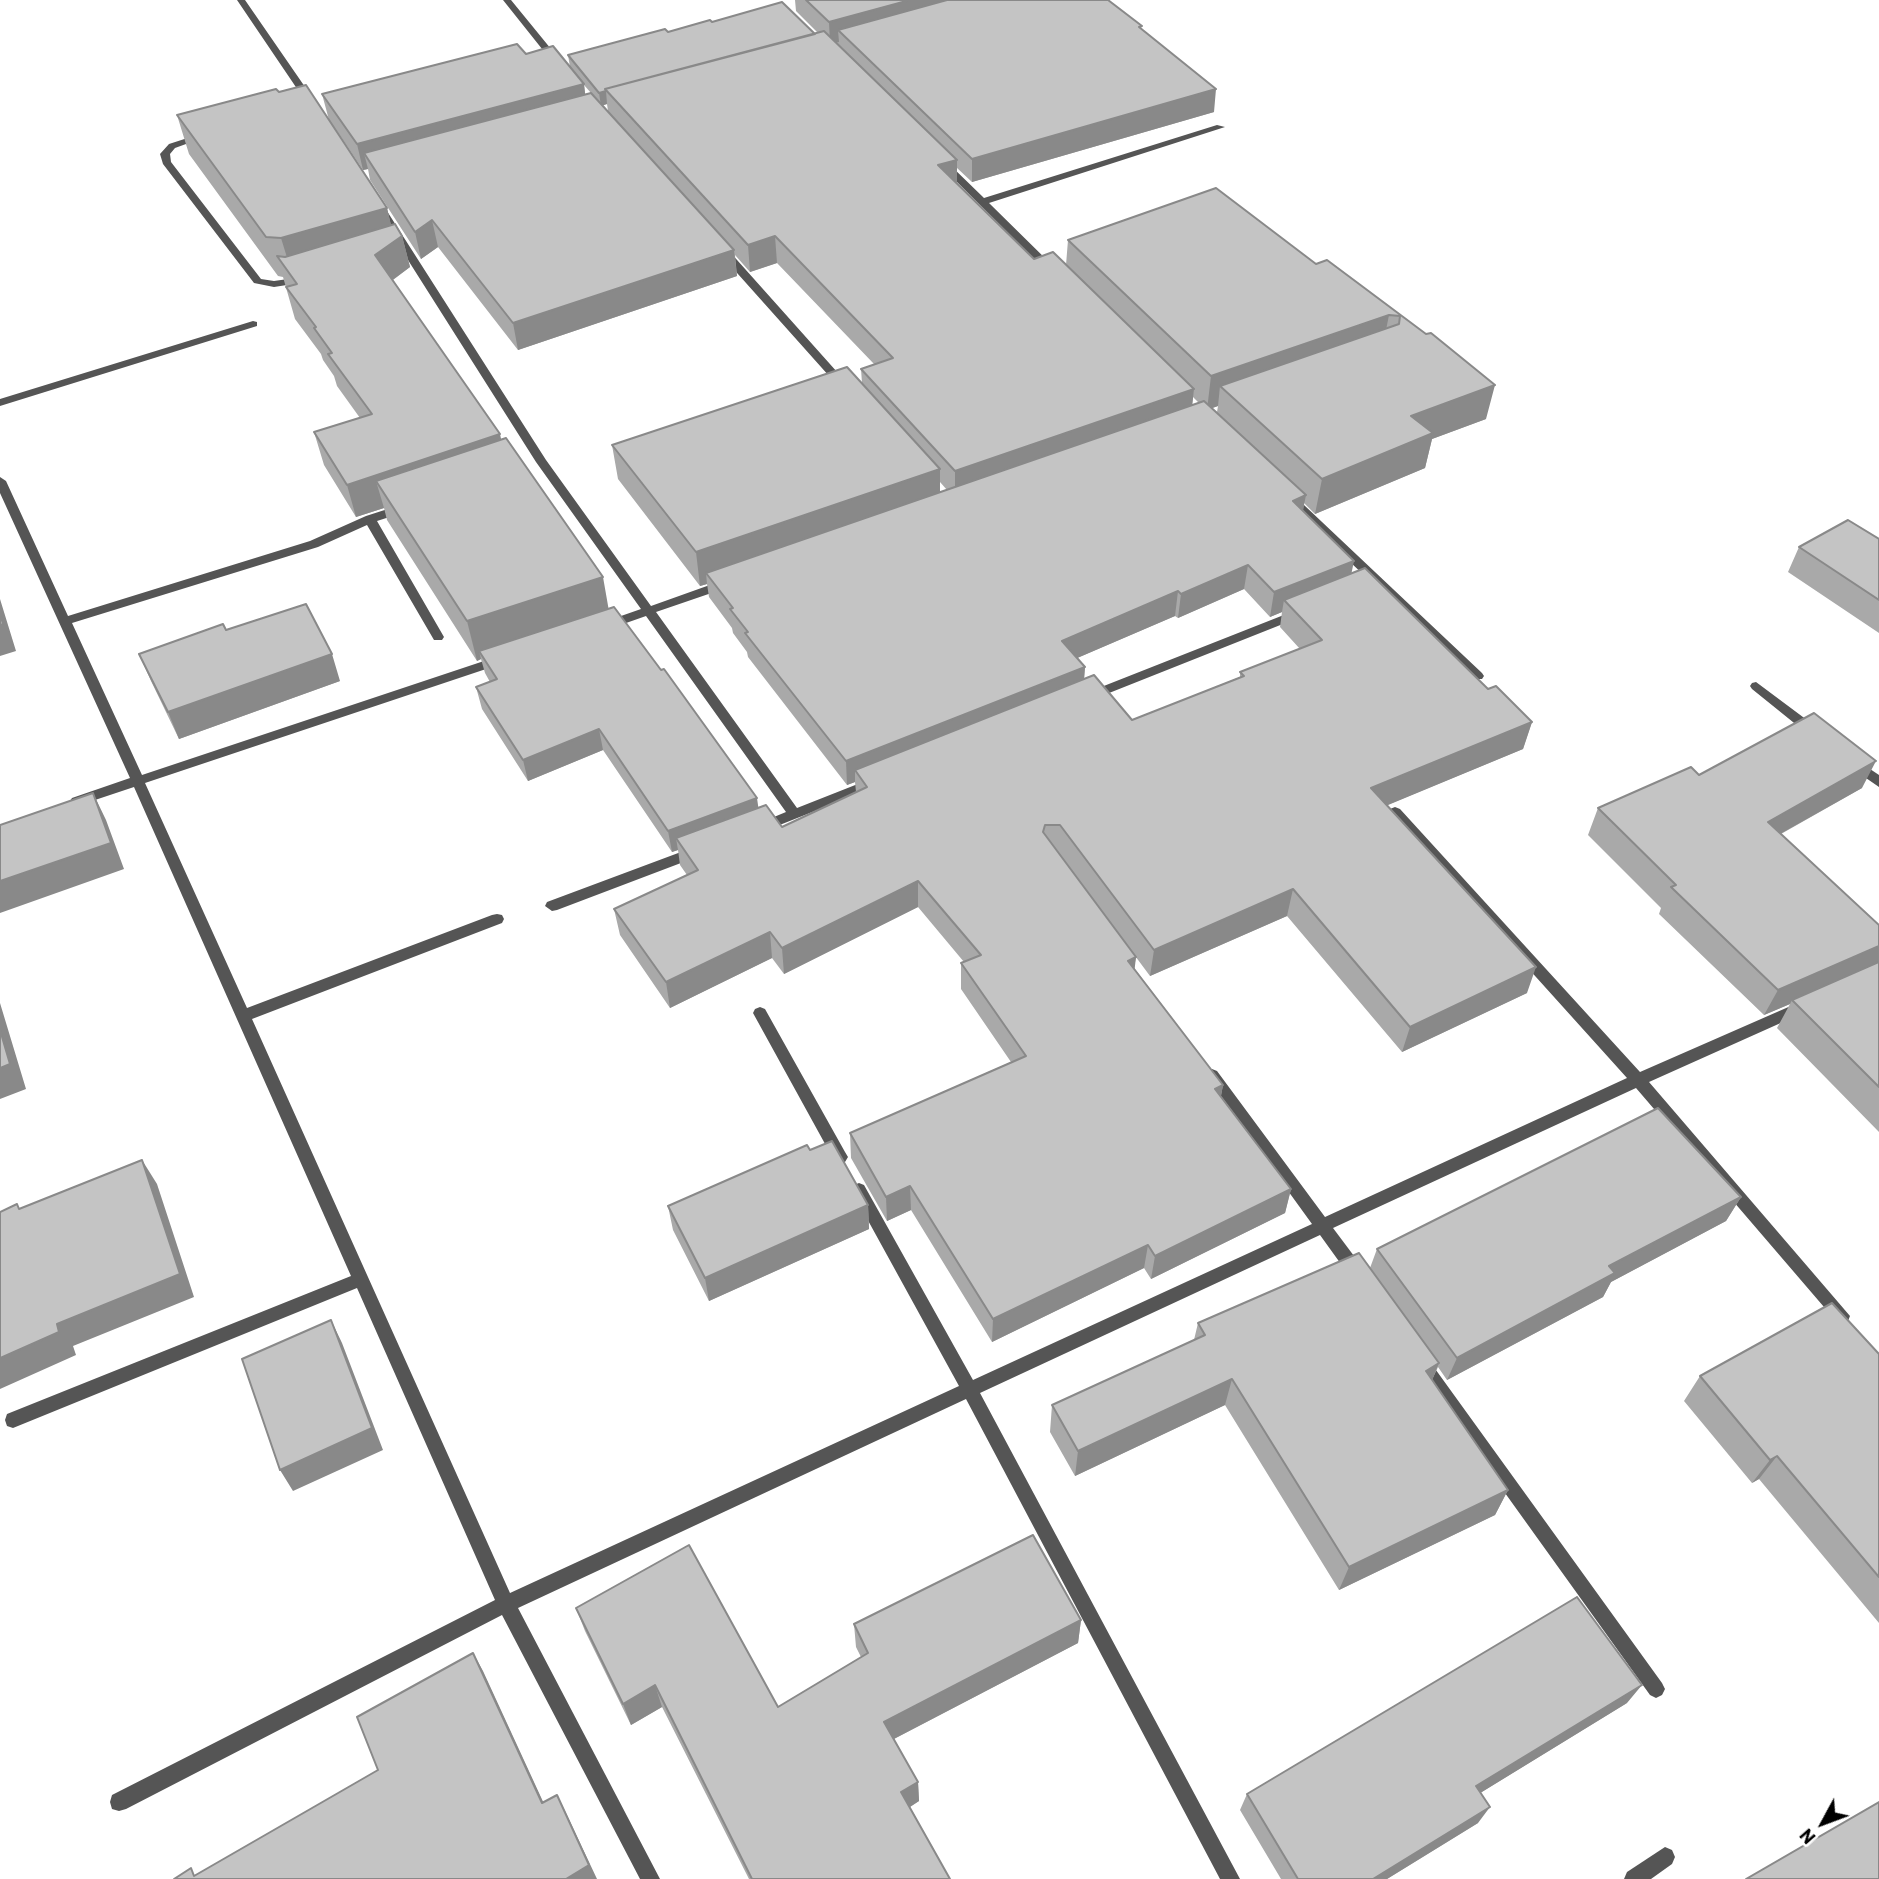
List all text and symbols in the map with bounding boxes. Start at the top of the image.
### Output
north arrow [1788,1788,1858,1858]
text: N [1794,1825,1820,1849]

